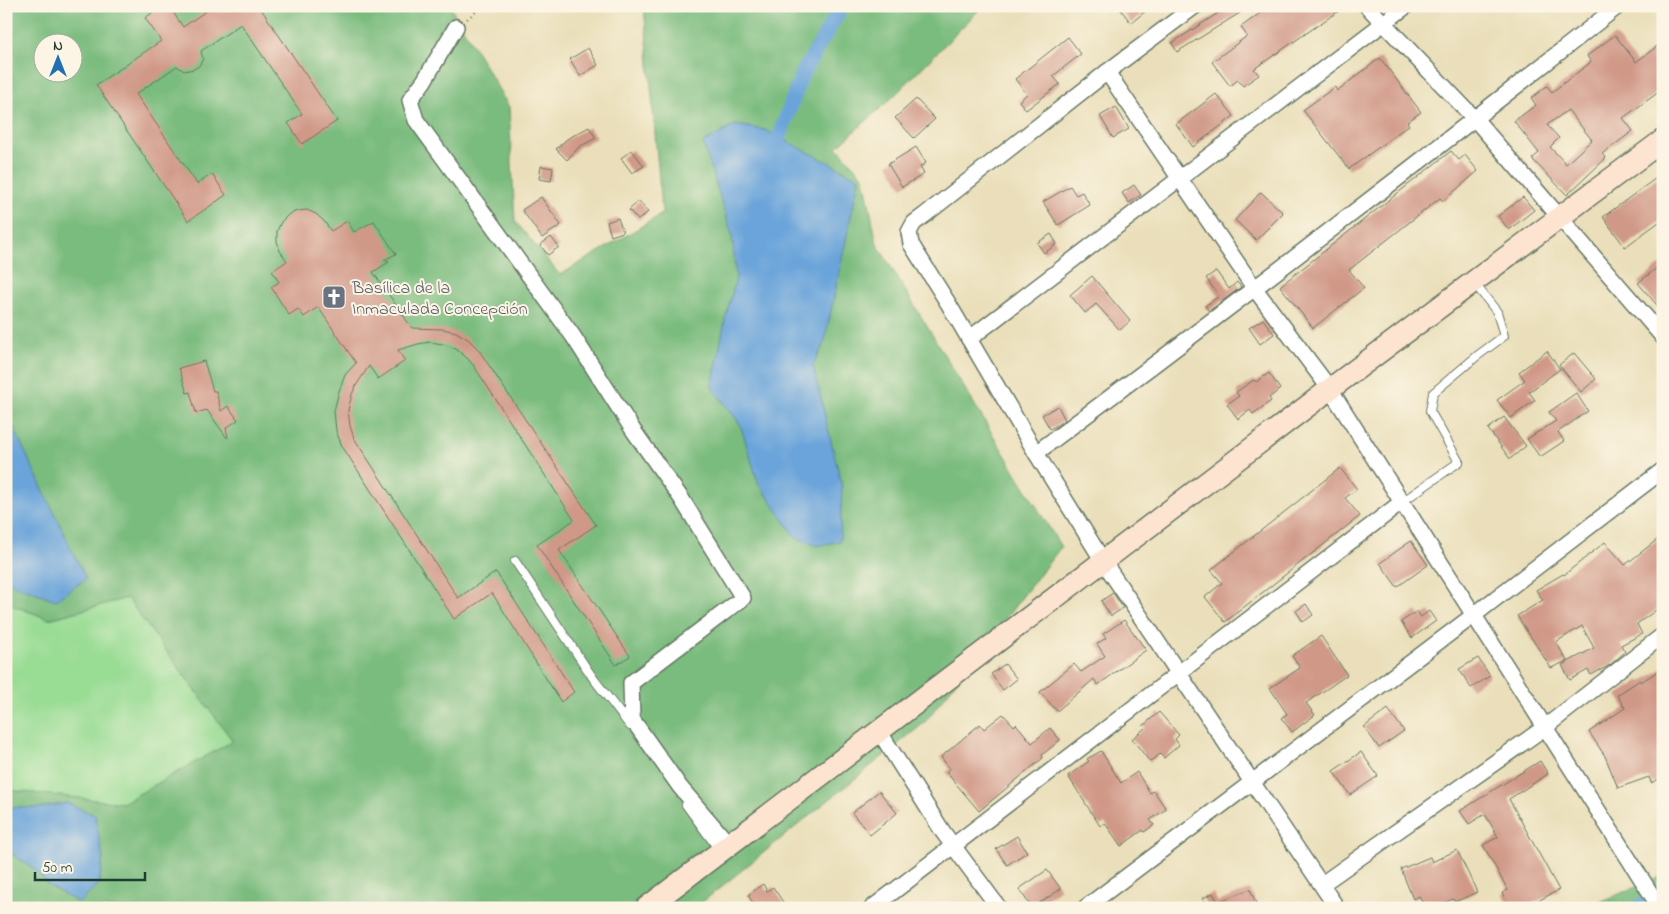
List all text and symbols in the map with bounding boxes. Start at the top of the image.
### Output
north arrow [32,32,82,82]
text: N [53,36,63,57]
place label: Basílica de la Inmaculada Concepción [351,276,528,323]
church icon: Basílica de la Inmaculada Concepción [321,284,347,310]
scale bar [35,849,145,881]
text: 50 m [42,857,73,879]

